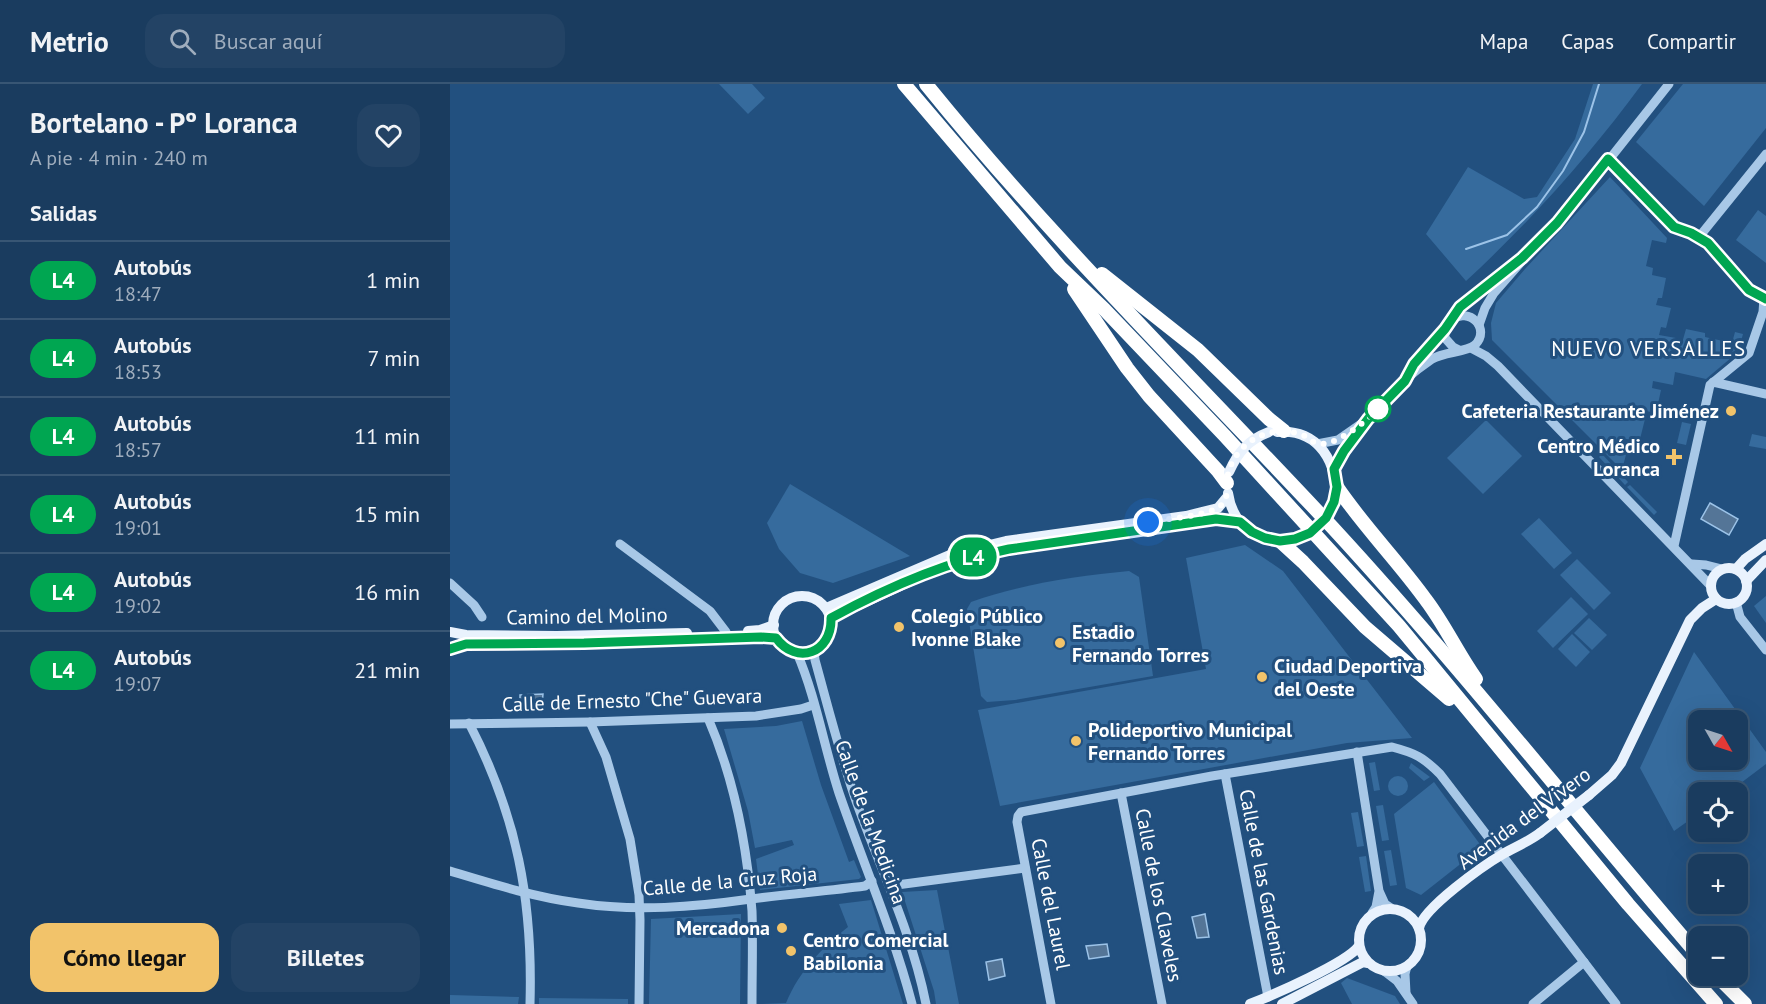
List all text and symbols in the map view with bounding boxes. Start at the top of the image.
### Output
search box [145,14,565,68]
text: Metrio [30,23,109,60]
icon: search [166,25,199,58]
text: Buscar aquí [214,27,322,55]
text: Mapa [1480,28,1528,55]
text: Capas [1561,28,1614,55]
text: Compartir [1647,28,1736,55]
text: Bortelano - Pº Loranca [30,104,298,141]
button: heart [357,104,420,167]
text: A pie · 4 min · 240 m [30,145,208,171]
text: Salidas [30,199,97,227]
text: Autobús [114,253,191,281]
text: 1 min [366,266,420,294]
text: L4 [52,267,74,294]
text: 18:47 [114,281,162,307]
text: Autobús [114,331,191,359]
district label: NUEVO VERSALLES [1551,335,1747,362]
text: 7 min [368,344,420,372]
text: L4 [52,345,74,372]
text: 18:53 [114,359,162,385]
unlabelled marker [1365,396,1391,422]
place label: Cafeteria Restaurante Jiménez [1462,398,1719,424]
marker: Cafeteria Restaurante Jiménez [1724,404,1738,418]
text: Autobús [114,409,191,437]
text: 11 min [354,422,420,450]
text: L4 [52,423,74,450]
place label: Centro Médico Loranca [1537,433,1660,482]
text: 18:57 [114,437,162,463]
marker: Centro Médico Loranca [1665,448,1683,466]
text: Autobús [114,487,191,515]
text: 15 min [354,500,420,528]
text: L4 [52,501,74,528]
your location [1133,507,1163,537]
text: 19:01 [114,515,162,541]
line badge: L4 [946,538,1000,576]
text: L4 [962,544,984,571]
text: Autobús [114,565,191,593]
text: 16 min [354,578,420,606]
text: L4 [52,579,74,606]
text: 19:02 [114,593,162,619]
street label: Camino del Molino [506,602,668,630]
place label: Colegio Público Ivonne Blake [911,603,1043,652]
place label: Estadio Fernando Torres [1072,619,1209,668]
marker: Colegio Público Ivonne Blake [892,620,906,634]
marker: Estadio Fernando Torres [1053,636,1067,650]
text: Autobús [114,643,191,671]
place label: Ciudad Deportiva del Oeste [1274,653,1422,702]
text: 21 min [354,656,420,684]
text: L4 [52,657,74,684]
marker: Ciudad Deportiva del Oeste [1255,670,1269,684]
text: 19:07 [114,671,162,697]
street label: Calle de Ernesto "Che" Guevara [501,682,763,718]
north arrow [1688,710,1748,770]
map controls [1688,710,1748,986]
place label: Polideportivo Municipal Fernando Torres [1088,717,1292,766]
marker: Polideportivo Municipal Fernando Torres [1069,734,1083,748]
street label: Calle de la Medicina [829,736,913,908]
street label: Avenida del Vivero [1452,761,1596,875]
button: locate [1688,782,1748,842]
street label: Calle de las Gardenias [1233,787,1295,977]
street label: Calle de los Claveles [1129,806,1189,984]
street label: Calle del Laurel [1025,836,1077,972]
button: + [1688,854,1748,914]
street label: Calle de la Cruz Roja [642,860,818,902]
place label: Mercadona [676,915,770,941]
marker: Mercadona [775,921,789,935]
button: Cómo llegar [30,923,219,992]
button: Billetes [231,923,420,992]
button: − [1688,926,1748,986]
place label: Centro Comercial Babilonia [803,927,948,976]
marker: Centro Comercial Babilonia [784,944,798,958]

